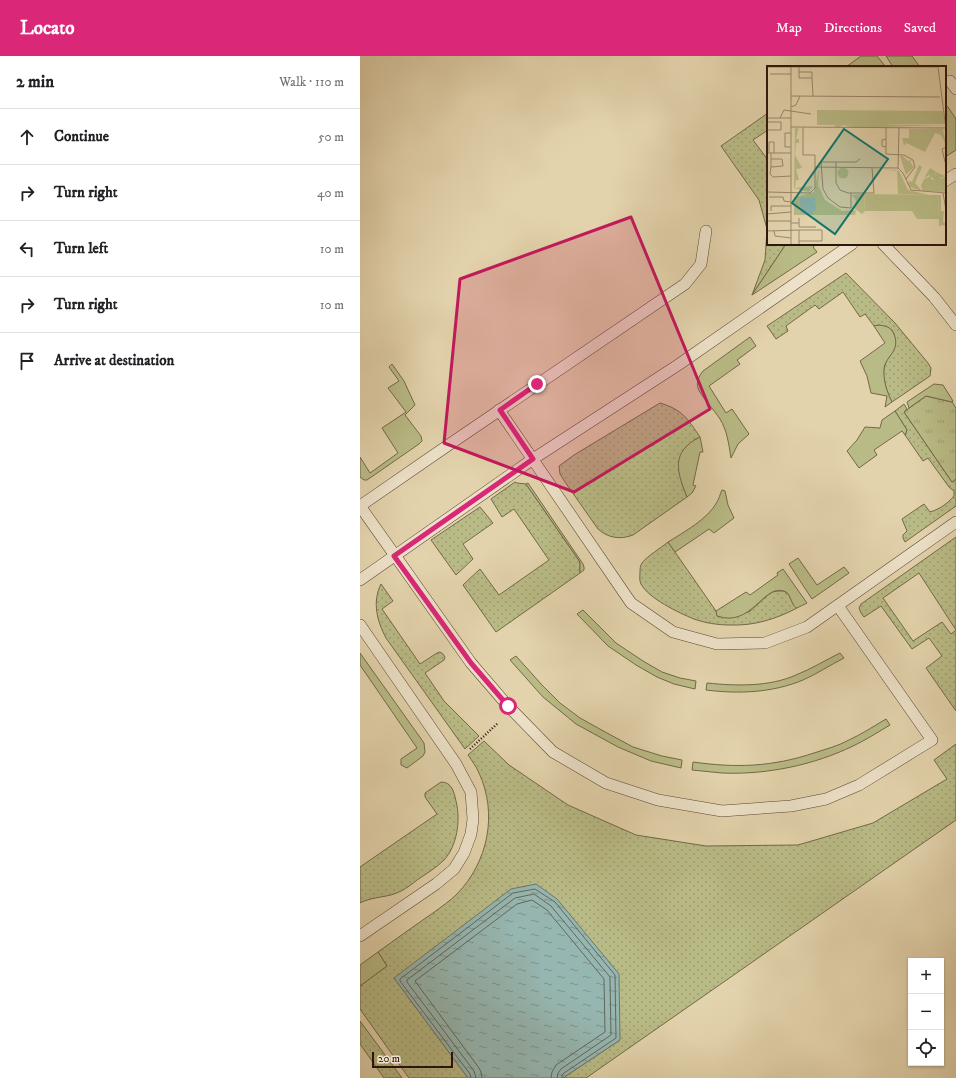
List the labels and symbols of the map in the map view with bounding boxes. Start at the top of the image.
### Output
inset map [767,66,946,245]
route end [528,375,546,393]
route start [499,697,517,715]
scale bar [372,1050,453,1069]

